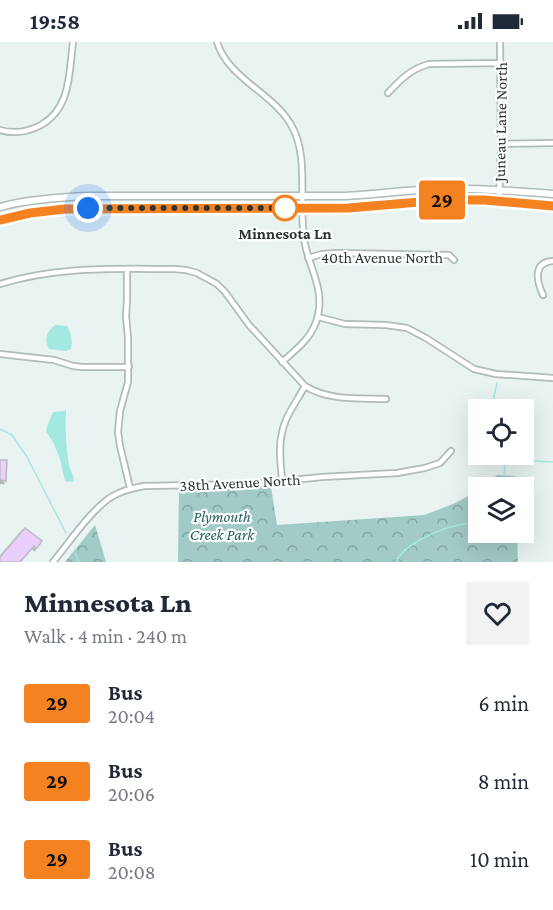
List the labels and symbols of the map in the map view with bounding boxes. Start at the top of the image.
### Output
street label: Juneau Lane North [491,62,511,184]
line badge: 29 [415,180,469,220]
your location [73,193,103,223]
marker: Minnesota Ln [272,195,298,221]
place label: Minnesota Ln [238,225,332,242]
street label: 40th Avenue North [321,249,443,266]
street label: 38th Avenue North [179,471,301,494]
park label: Plymouth Creek Park [190,508,255,543]

